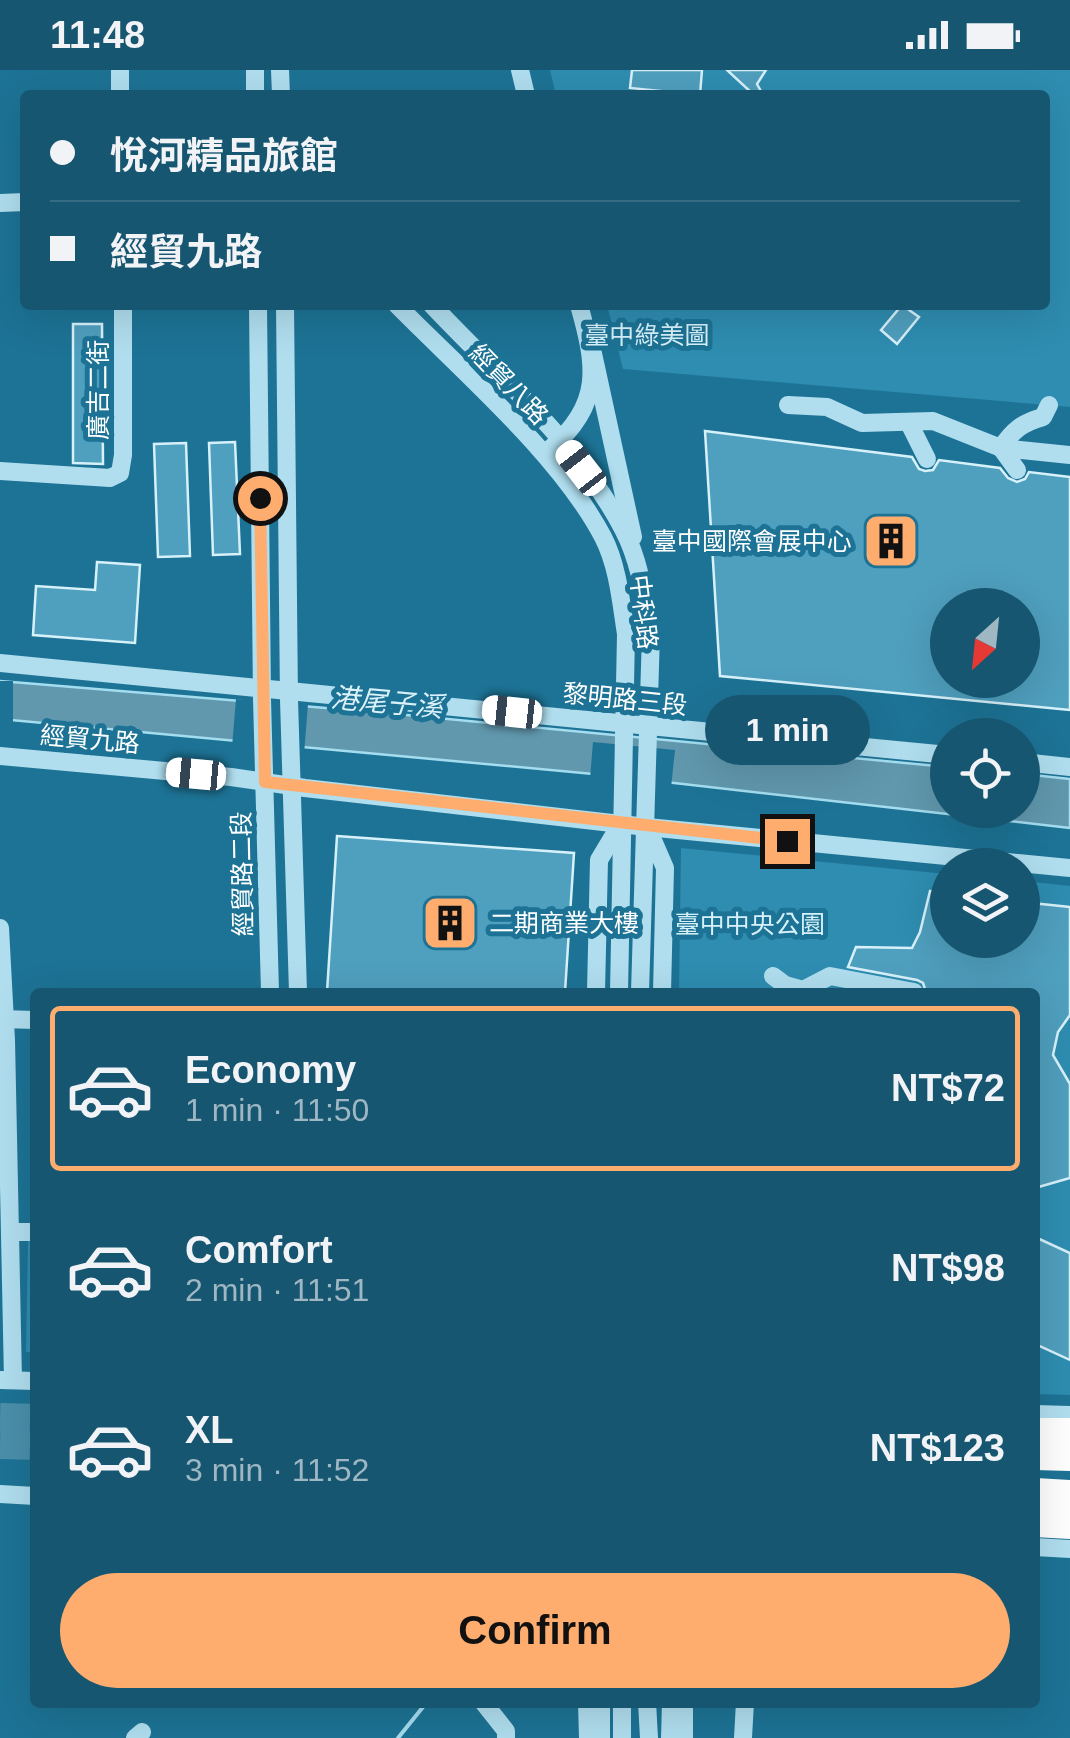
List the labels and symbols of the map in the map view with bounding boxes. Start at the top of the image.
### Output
park label: 臺中綠美圖 [584,321,710,349]
street label: 經貿八路 [464,338,554,430]
street label: 廣吉二街 [84,340,112,440]
car [551,435,611,501]
route start [238,476,283,521]
building icon: 臺中國際會展中心 [861,511,921,571]
place label: 臺中國際會展中心 [652,527,852,555]
street label: 中科路 [626,573,662,651]
north arrow [930,588,1040,698]
street label: 黎明路三段 [561,679,689,719]
water label: 港尾子溪 [330,682,448,723]
car [481,694,543,730]
callout: 1 min [704,696,870,766]
street label: 經貿九路 [39,721,141,757]
car [165,756,227,792]
street label: 經貿路二段 [227,811,257,937]
route end [765,819,810,864]
building icon: 二期商業大樓 [420,893,480,953]
place label: 二期商業大樓 [489,909,639,937]
park label: 臺中中央公園 [675,910,825,938]

